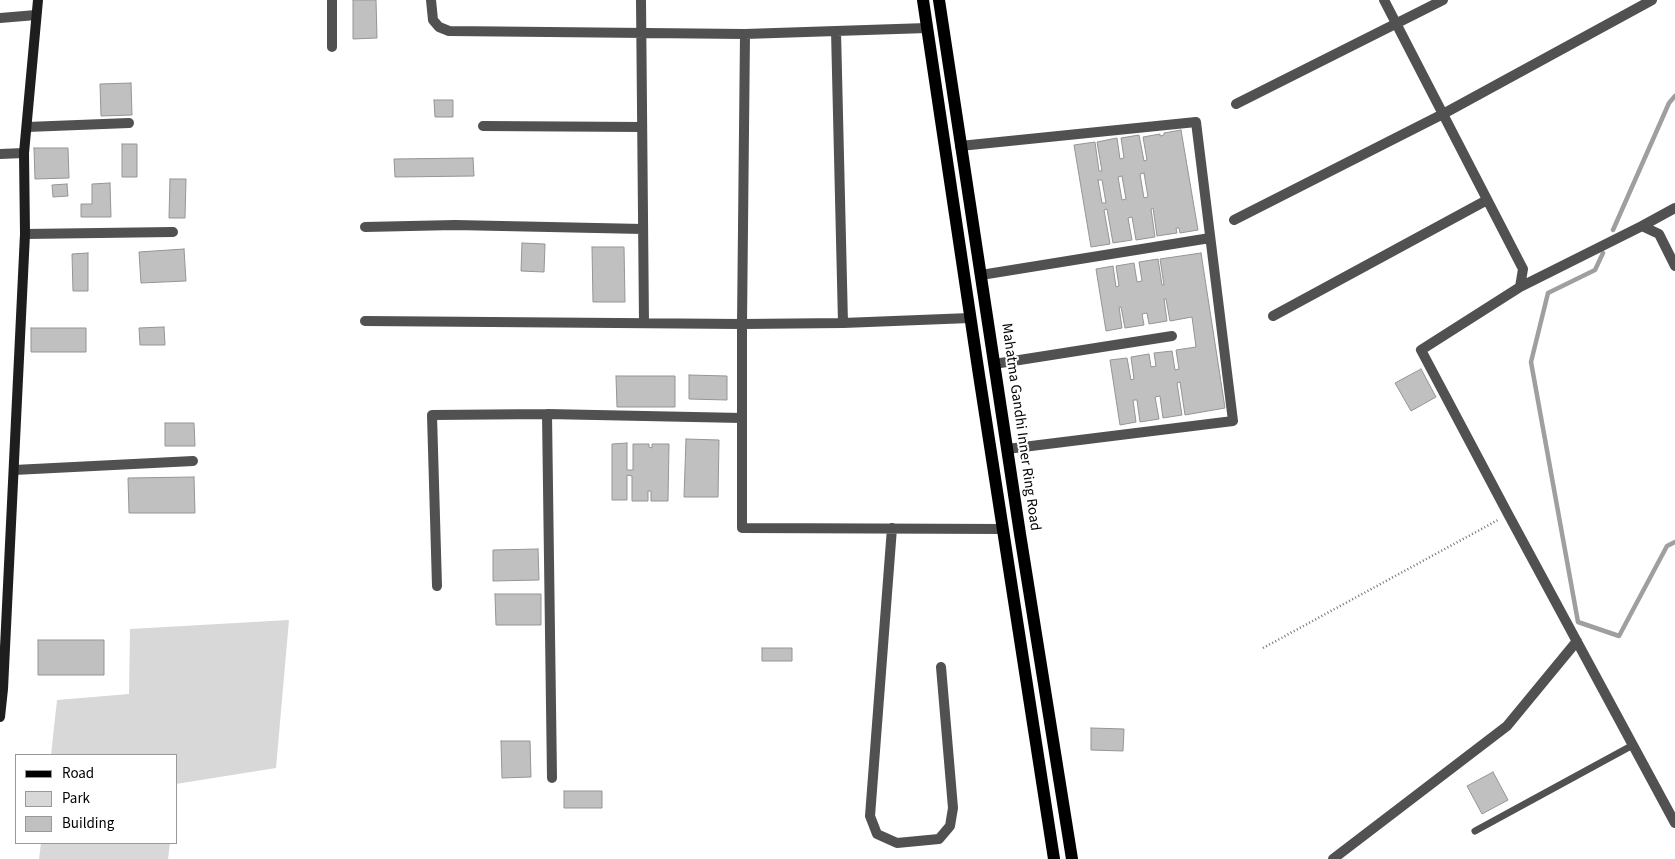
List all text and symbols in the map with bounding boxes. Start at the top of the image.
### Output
street label: Mahatma Gandhi Inner Ring Road [997,322,1043,532]
legend [15,754,178,844]
text: Road [62,763,94,784]
text: Park [62,788,90,809]
text: Building [62,813,114,834]

